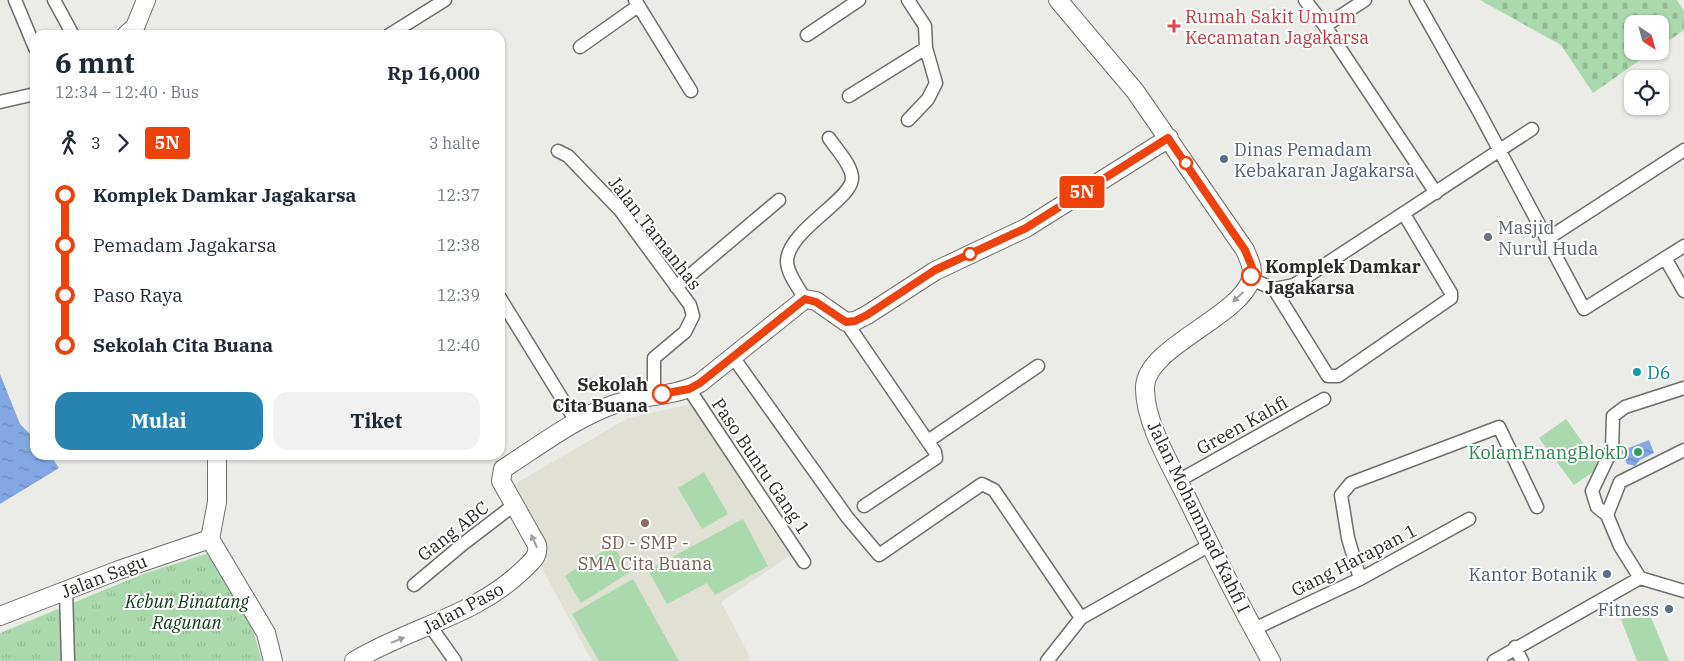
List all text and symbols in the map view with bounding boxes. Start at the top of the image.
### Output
place label: Rumah Sakit Umum Kecamatan Jagakarsa [1185,5,1369,49]
north arrow [1624,15,1669,60]
map controls [1624,15,1669,115]
marker: Rumah Sakit Umum Kecamatan Jagakarsa [1167,19,1181,33]
text: 6 mnt [55,44,134,81]
text: Rp 16,000 [387,61,480,85]
button: locate [1624,70,1669,115]
text: 12:34 – 12:40 · Bus [55,82,199,102]
icon: walk [55,129,83,157]
icon: forward [109,129,137,157]
text: 5N [155,131,180,154]
text: 3 [91,133,101,153]
text: 3 halte [429,133,480,153]
place label: Dinas Pemadam Kebakaran Jagakarsa [1234,138,1415,182]
marker: Dinas Pemadam Kebakaran Jagakarsa [1218,153,1230,165]
unlabelled marker [1179,156,1193,170]
street label: Jalan Tamanhas [603,172,707,294]
line badge: 5N [1060,176,1104,208]
text: 5N [1069,180,1095,203]
text: Komplek Damkar Jagakarsa [93,183,356,207]
text: 12:37 [437,185,480,205]
place label: Masjid Nurul Huda [1498,216,1598,260]
marker: Masjid Nurul Huda [1482,231,1494,243]
text: Pemadam Jagakarsa [93,233,277,257]
text: 12:38 [437,235,480,255]
unlabelled marker [963,247,977,261]
place label: Komplek Damkar Jagakarsa [1265,255,1421,299]
marker: Komplek Damkar Jagakarsa [1241,266,1261,286]
text: Paso Raya [93,283,183,307]
text: 12:39 [437,285,480,305]
one-way arrow [1232,291,1244,303]
text: Sekolah Cita Buana [93,333,273,357]
text: 12:40 [437,335,480,355]
place label: D6 [1647,361,1671,384]
marker: D6 [1631,366,1643,378]
place label: Sekolah Cita Buana [552,373,648,417]
marker: Sekolah Cita Buana [652,384,672,404]
street label: Green Kahfi [1192,390,1292,460]
button: Mulai [55,392,263,450]
button: Tiket [273,392,480,450]
street label: Paso Buntu Gang 1 [707,394,815,538]
street label: Jalan Mohammad Kahfi I [1143,417,1255,617]
place label: KolamEnangBlokD [1468,441,1628,464]
marker: KolamEnangBlokD [1632,446,1644,458]
street label: Gang ABC [413,496,493,566]
marker: SD - SMP - SMA Cita Buana [639,517,651,529]
street label: Gang Harapan 1 [1287,518,1421,602]
place label: SD - SMP - SMA Cita Buana [578,531,713,575]
one-way arrow [529,534,537,548]
street label: Jalan Sagu [58,549,150,603]
place label: Kantor Botanik [1468,563,1597,586]
marker: Kantor Botanik [1601,568,1613,580]
street label: Jalan Paso [418,577,508,639]
park label: Kebun Binatang Ragunan [124,590,249,634]
place label: Fitness [1598,598,1659,621]
marker: Fitness [1663,603,1675,615]
one-way arrow [391,636,406,644]

